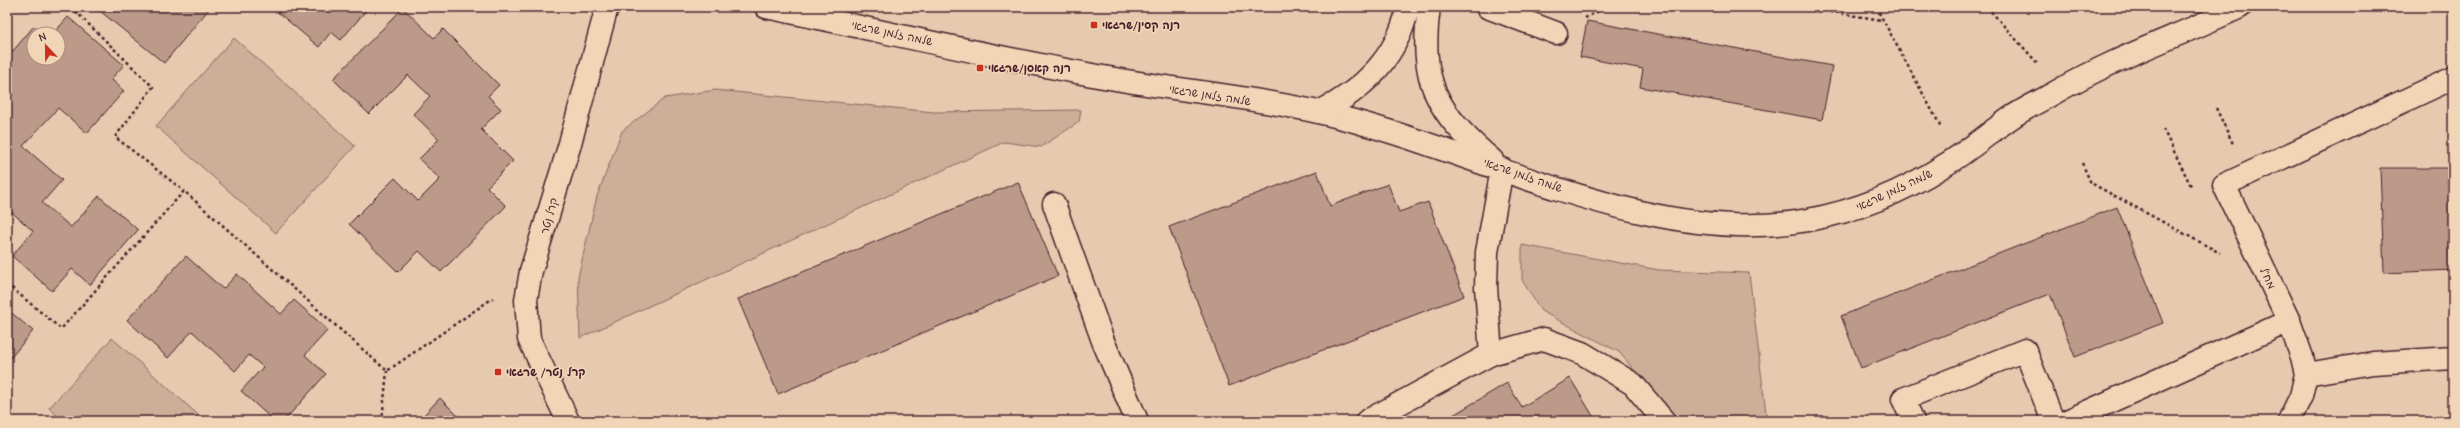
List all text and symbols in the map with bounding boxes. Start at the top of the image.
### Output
street label: שלמה זלמן שרגאי [850,19,934,49]
place label: רנה קסין/שרגאי [1102,19,1180,33]
marker: רנה קסין/שרגאי [1089,20,1099,30]
north arrow [26,26,66,66]
text: N [37,30,48,45]
place label: רנה קאסן/שרגאי [988,62,1071,75]
marker: רנה קאסן/שרגאי [975,63,985,73]
street label: שלמה זלמן שרגאי [1168,83,1252,108]
street label: שלמה זלמן שרגאי [1482,156,1565,195]
street label: שלמה זלמן שרגאי [1854,167,1935,214]
street label: קרל נטר [538,196,561,236]
street label: מח"ל [2257,265,2278,291]
place label: קרל נטר/ שרגאי [506,366,585,379]
marker: קרל נטר/ שרגאי [493,367,503,377]

